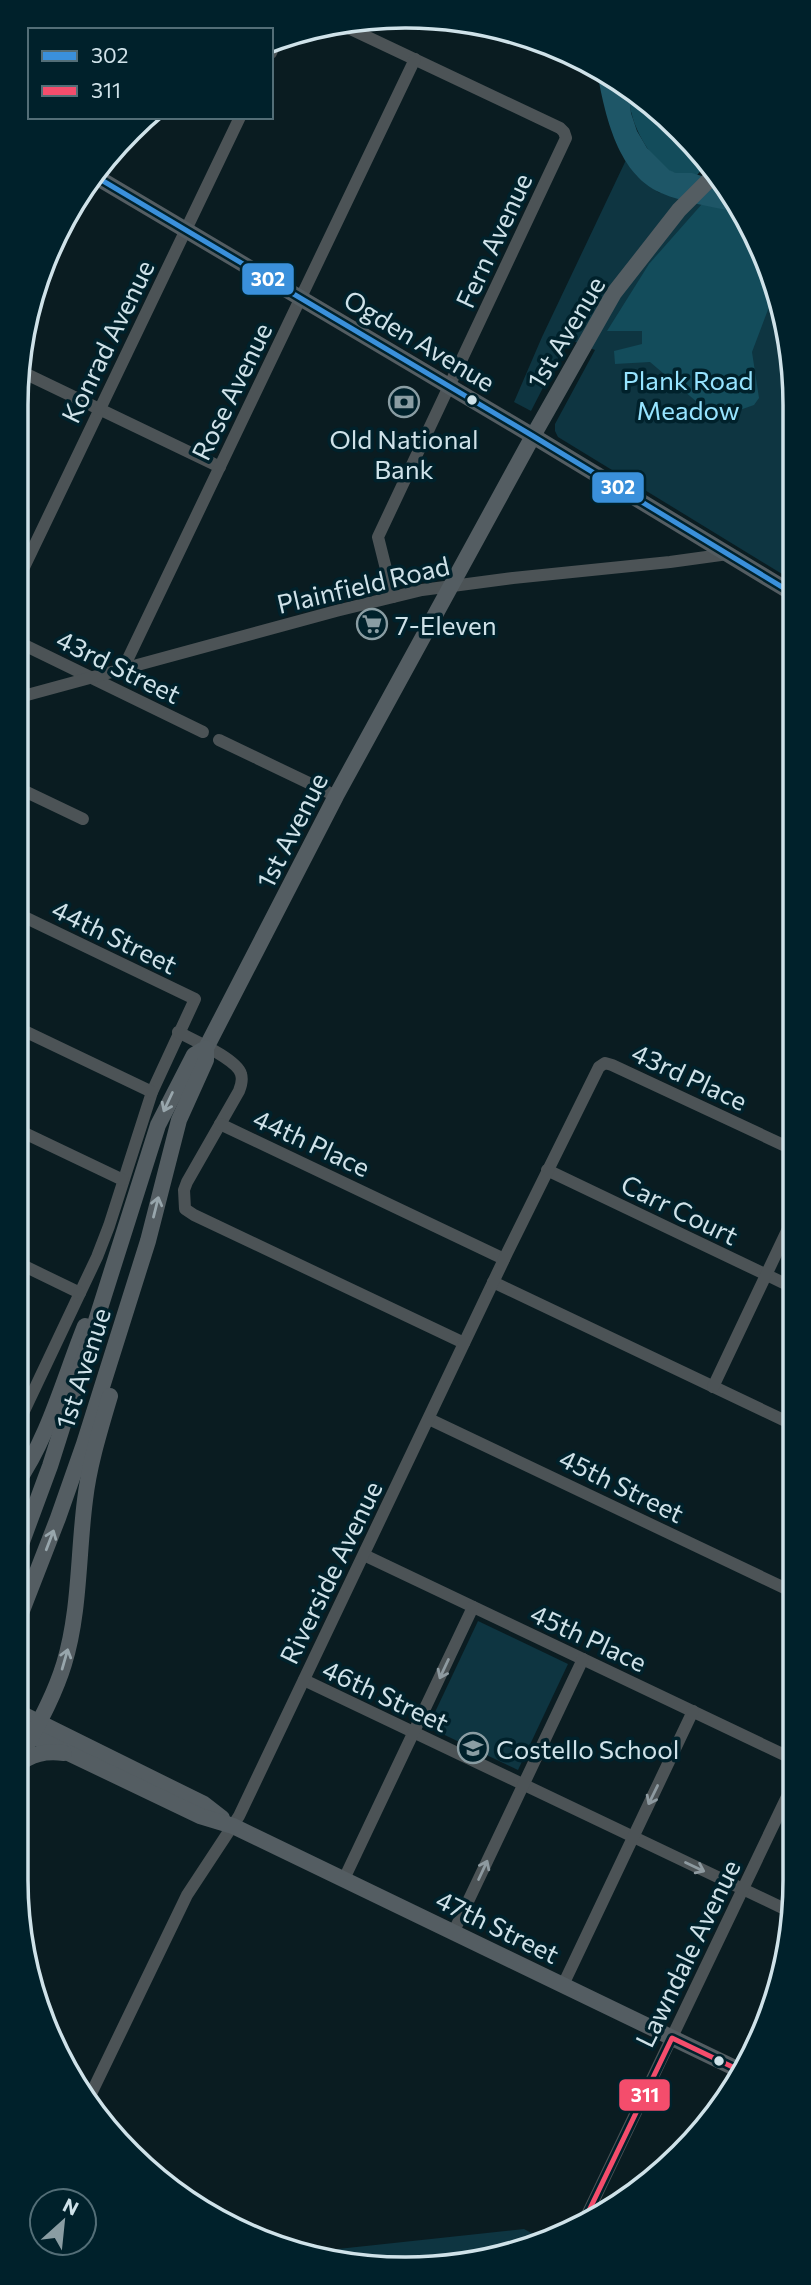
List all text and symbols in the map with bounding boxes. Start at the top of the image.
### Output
legend [28,28,273,119]
text: 302 [91,42,128,67]
text: 311 [91,77,121,102]
street label: Fern Avenue [448,168,538,312]
street label: Konrad Avenue [54,255,160,427]
line badge: 302 [241,262,295,296]
text: 302 [251,267,285,290]
street label: 1st Avenue [519,270,611,394]
street label: Ogden Avenue [339,283,501,397]
street label: Rose Avenue [184,317,278,465]
park label: Plank Road Meadow [622,364,754,425]
bank icon: Old National Bank [387,385,421,419]
unlabelled marker [465,393,479,407]
place label: Old National Bank [329,423,479,484]
line badge: 302 [591,471,645,504]
text: 302 [601,475,635,498]
street label: Plainfield Road [274,549,452,619]
supermarket icon: 7-Eleven [355,607,389,641]
place label: 7-Eleven [395,609,497,640]
street label: 43rd Street [52,623,186,709]
street label: 1st Avenue [249,767,333,893]
street label: 44th Street [47,892,183,980]
street label: 43rd Place [627,1036,753,1116]
one-way arrow [161,1091,175,1112]
street label: 44th Place [249,1102,375,1182]
street label: Carr Court [617,1167,743,1251]
one-way arrow [150,1196,163,1218]
street label: 1st Avenue [48,1304,116,1432]
street label: 45th Street [555,1442,689,1528]
street label: Riverside Avenue [272,1476,388,1668]
one-way arrow [45,1530,57,1551]
street label: 45th Place [526,1597,652,1677]
one-way arrow [59,1648,72,1670]
street label: 46th Street [318,1652,454,1738]
one-way arrow [436,1658,450,1679]
school or university icon: Costello School [456,1731,490,1765]
place label: Costello School [496,1733,679,1764]
one-way arrow [646,1784,660,1805]
street label: Lawndale Avenue [628,1854,746,2052]
one-way arrow [476,1860,490,1881]
one-way arrow [684,1861,705,1874]
street label: 47th Street [432,1883,564,1969]
unlabelled marker [712,2054,726,2068]
line badge: 311 [618,2078,671,2112]
text: 311 [631,2083,659,2106]
north arrow [28,2187,98,2257]
text: N [59,2193,83,2220]

